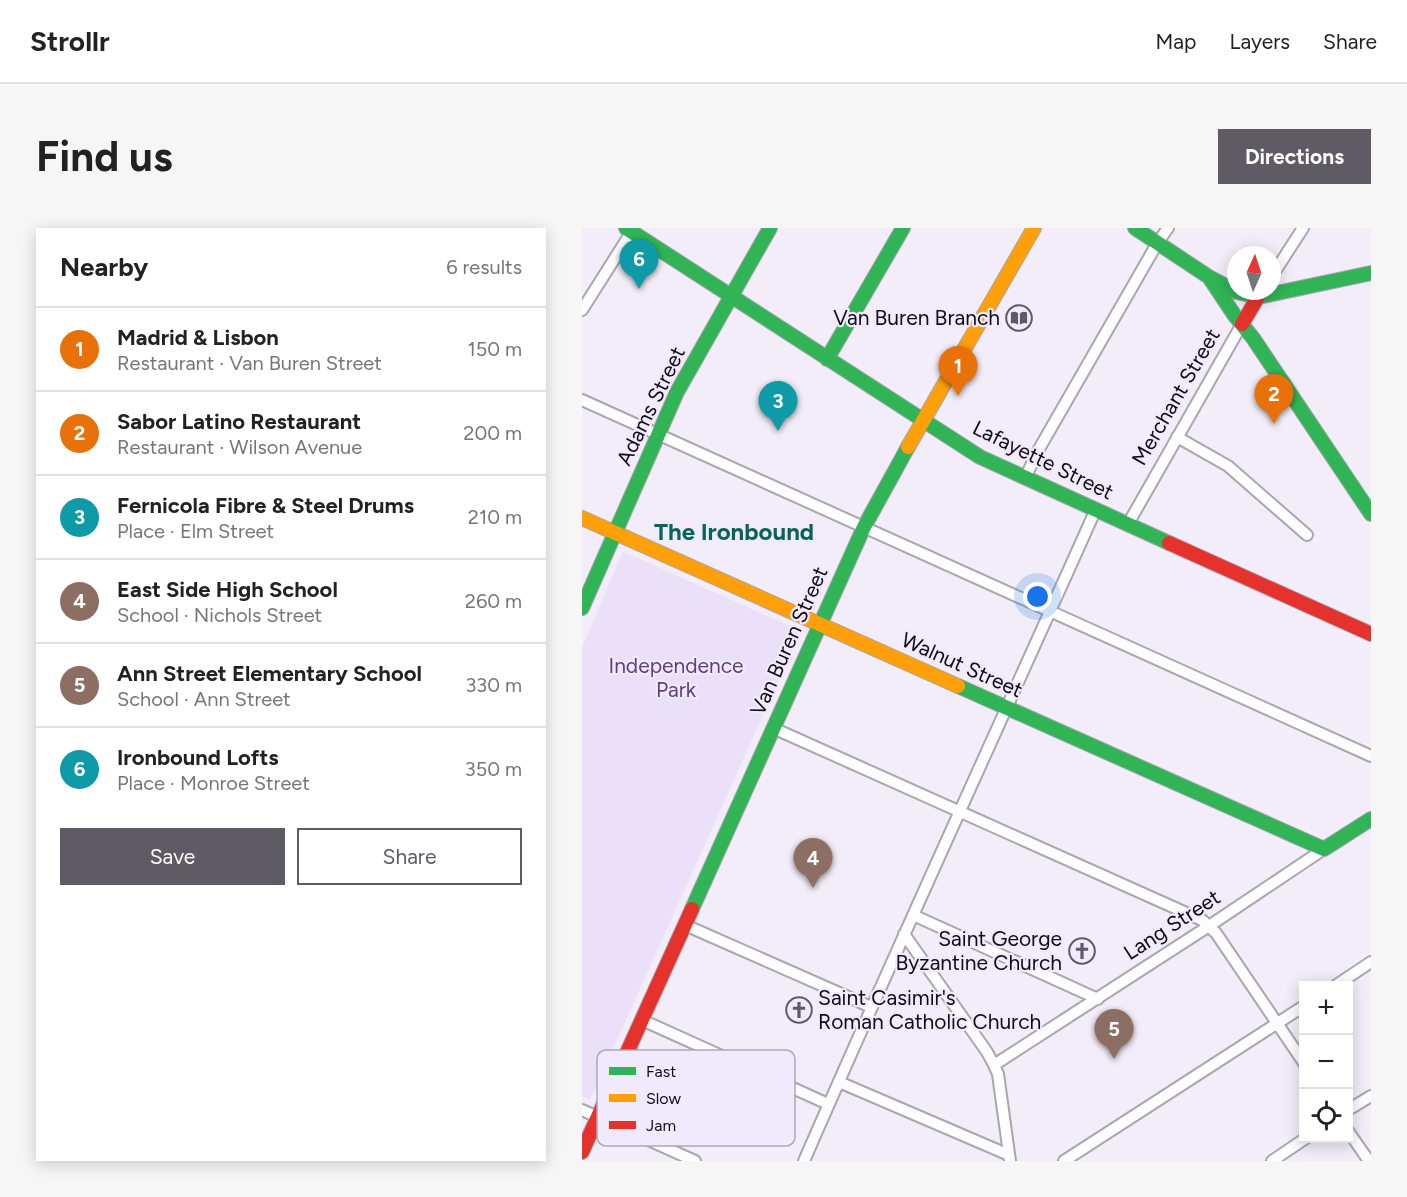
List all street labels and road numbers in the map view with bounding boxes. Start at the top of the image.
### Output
street label: Merchant Street [1126,324,1225,470]
street label: Adams Street [611,342,690,469]
street label: Lafayette Street [969,415,1118,504]
street label: Van Buren Street [745,563,833,719]
street label: Walnut Street [898,627,1027,702]
street label: Lang Street [1119,884,1225,965]

